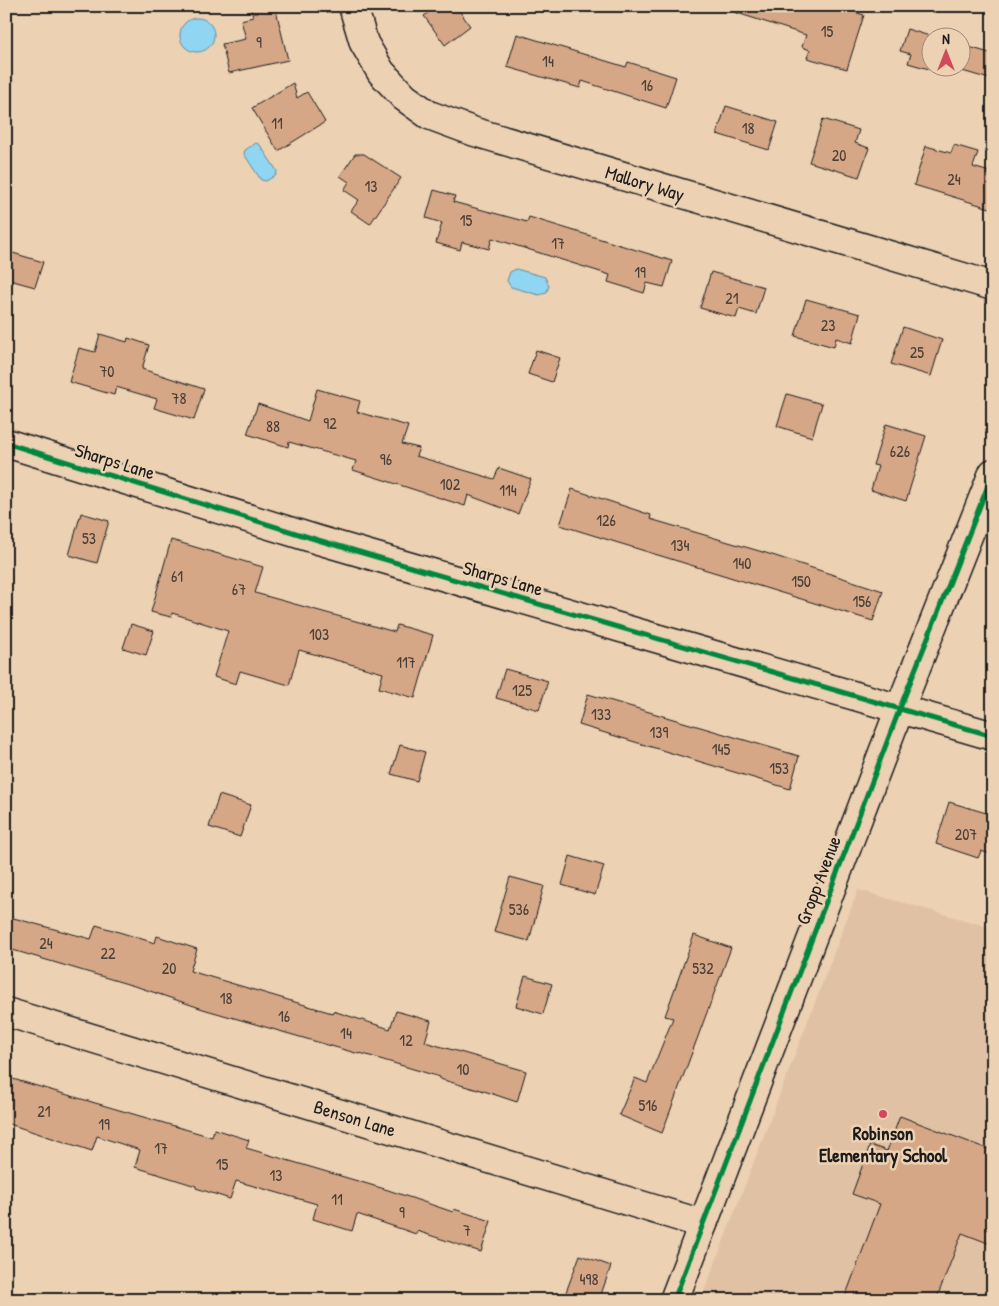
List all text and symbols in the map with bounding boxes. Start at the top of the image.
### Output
house number: 15 [821,20,834,42]
north arrow [922,28,972,78]
text: N [942,29,950,48]
house number: 9 [256,31,262,53]
house number: 14 [542,50,554,72]
house number: 16 [641,74,653,96]
house number: 11 [271,112,283,134]
house number: 18 [742,117,754,139]
house number: 20 [832,144,846,166]
street label: Mallory Way [602,159,688,207]
house number: 24 [947,168,961,190]
house number: 13 [365,175,377,197]
house number: 15 [460,209,473,231]
house number: 17 [551,232,565,254]
house number: 19 [634,261,646,283]
house number: 21 [725,287,739,309]
house number: 23 [821,314,835,336]
house number: 25 [910,341,924,363]
house number: 70 [99,360,115,382]
house number: 78 [172,387,186,409]
house number: 92 [323,412,337,434]
house number: 88 [266,415,280,437]
street label: Sharps Lane [72,437,158,486]
house number: 626 [890,440,910,462]
house number: 96 [380,448,392,470]
house number: 102 [440,473,461,495]
house number: 114 [499,479,517,501]
house number: 126 [596,509,616,531]
house number: 53 [82,527,96,549]
house number: 134 [671,534,689,556]
house number: 140 [733,552,751,574]
street label: Sharps Lane [460,554,546,602]
house number: 61 [171,565,183,587]
house number: 150 [791,570,811,592]
house number: 67 [232,578,246,600]
house number: 156 [853,590,871,612]
house number: 103 [309,623,329,645]
house number: 117 [396,651,416,673]
house number: 125 [512,679,532,701]
house number: 133 [591,703,611,725]
house number: 139 [650,721,669,743]
house number: 145 [712,738,731,760]
house number: 153 [769,757,789,779]
house number: 207 [955,823,977,845]
street label: Gropp Avenue [789,832,847,928]
house number: 536 [509,898,529,920]
house number: 24 [39,932,53,954]
house number: 22 [101,942,116,964]
house number: 20 [162,957,176,979]
house number: 532 [692,957,714,979]
house number: 18 [220,987,232,1009]
house number: 16 [278,1005,290,1027]
house number: 14 [340,1022,352,1044]
house number: 12 [399,1029,413,1051]
house number: 10 [457,1058,469,1080]
street label: Benson Lane [311,1093,400,1143]
house number: 516 [639,1094,657,1116]
house number: 21 [37,1100,51,1122]
marker: Robinson Elementary School [877,1108,889,1120]
house number: 19 [98,1113,110,1135]
place label: Robinson Elementary School [819,1120,948,1169]
house number: 17 [154,1137,168,1159]
house number: 15 [216,1153,229,1175]
house number: 13 [270,1164,282,1186]
house number: 11 [331,1188,343,1210]
house number: 9 [399,1201,405,1223]
house number: 7 [463,1219,471,1241]
house number: 498 [580,1268,598,1290]

